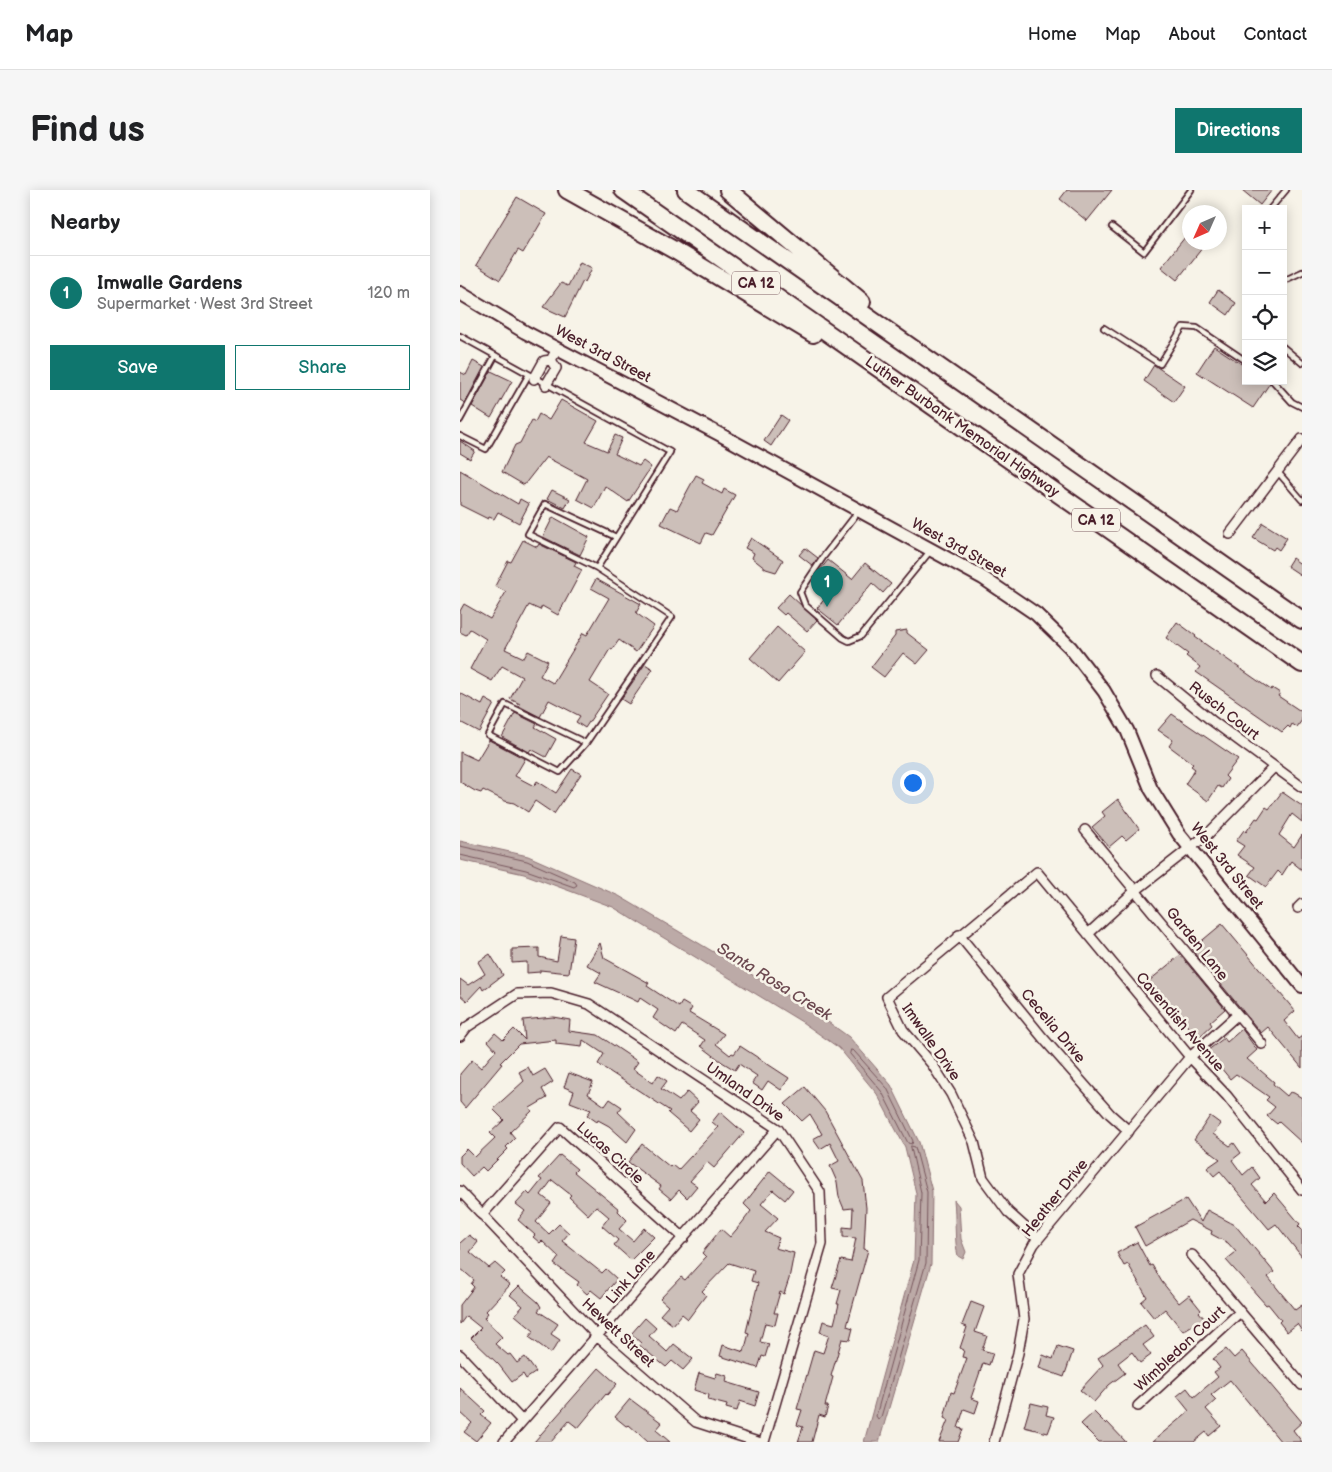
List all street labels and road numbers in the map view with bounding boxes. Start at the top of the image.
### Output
road number: CA 12 [732,272,780,295]
street label: West 3rd Street [552,321,654,387]
street label: Luther Burbank Memorial Highway [861,352,1063,502]
road number: CA 12 [1072,508,1120,532]
street label: West 3rd Street [908,514,1010,582]
street label: Rusch Court [1185,678,1263,745]
street label: West 3rd Street [1186,819,1268,913]
street label: Garden Lane [1162,903,1232,985]
street label: Cavendish Avenue [1132,968,1228,1076]
street label: Cecelia Drive [1016,985,1090,1067]
street label: Imwalle Drive [897,1000,965,1084]
street label: Umland Drive [702,1058,788,1126]
street label: Lucas Circle [572,1118,648,1188]
street label: Heather Drive [1018,1155,1092,1241]
street label: Link Lane [602,1246,660,1308]
street label: Hewett Street [578,1294,659,1372]
street label: Wimbledon Court [1131,1302,1229,1396]

